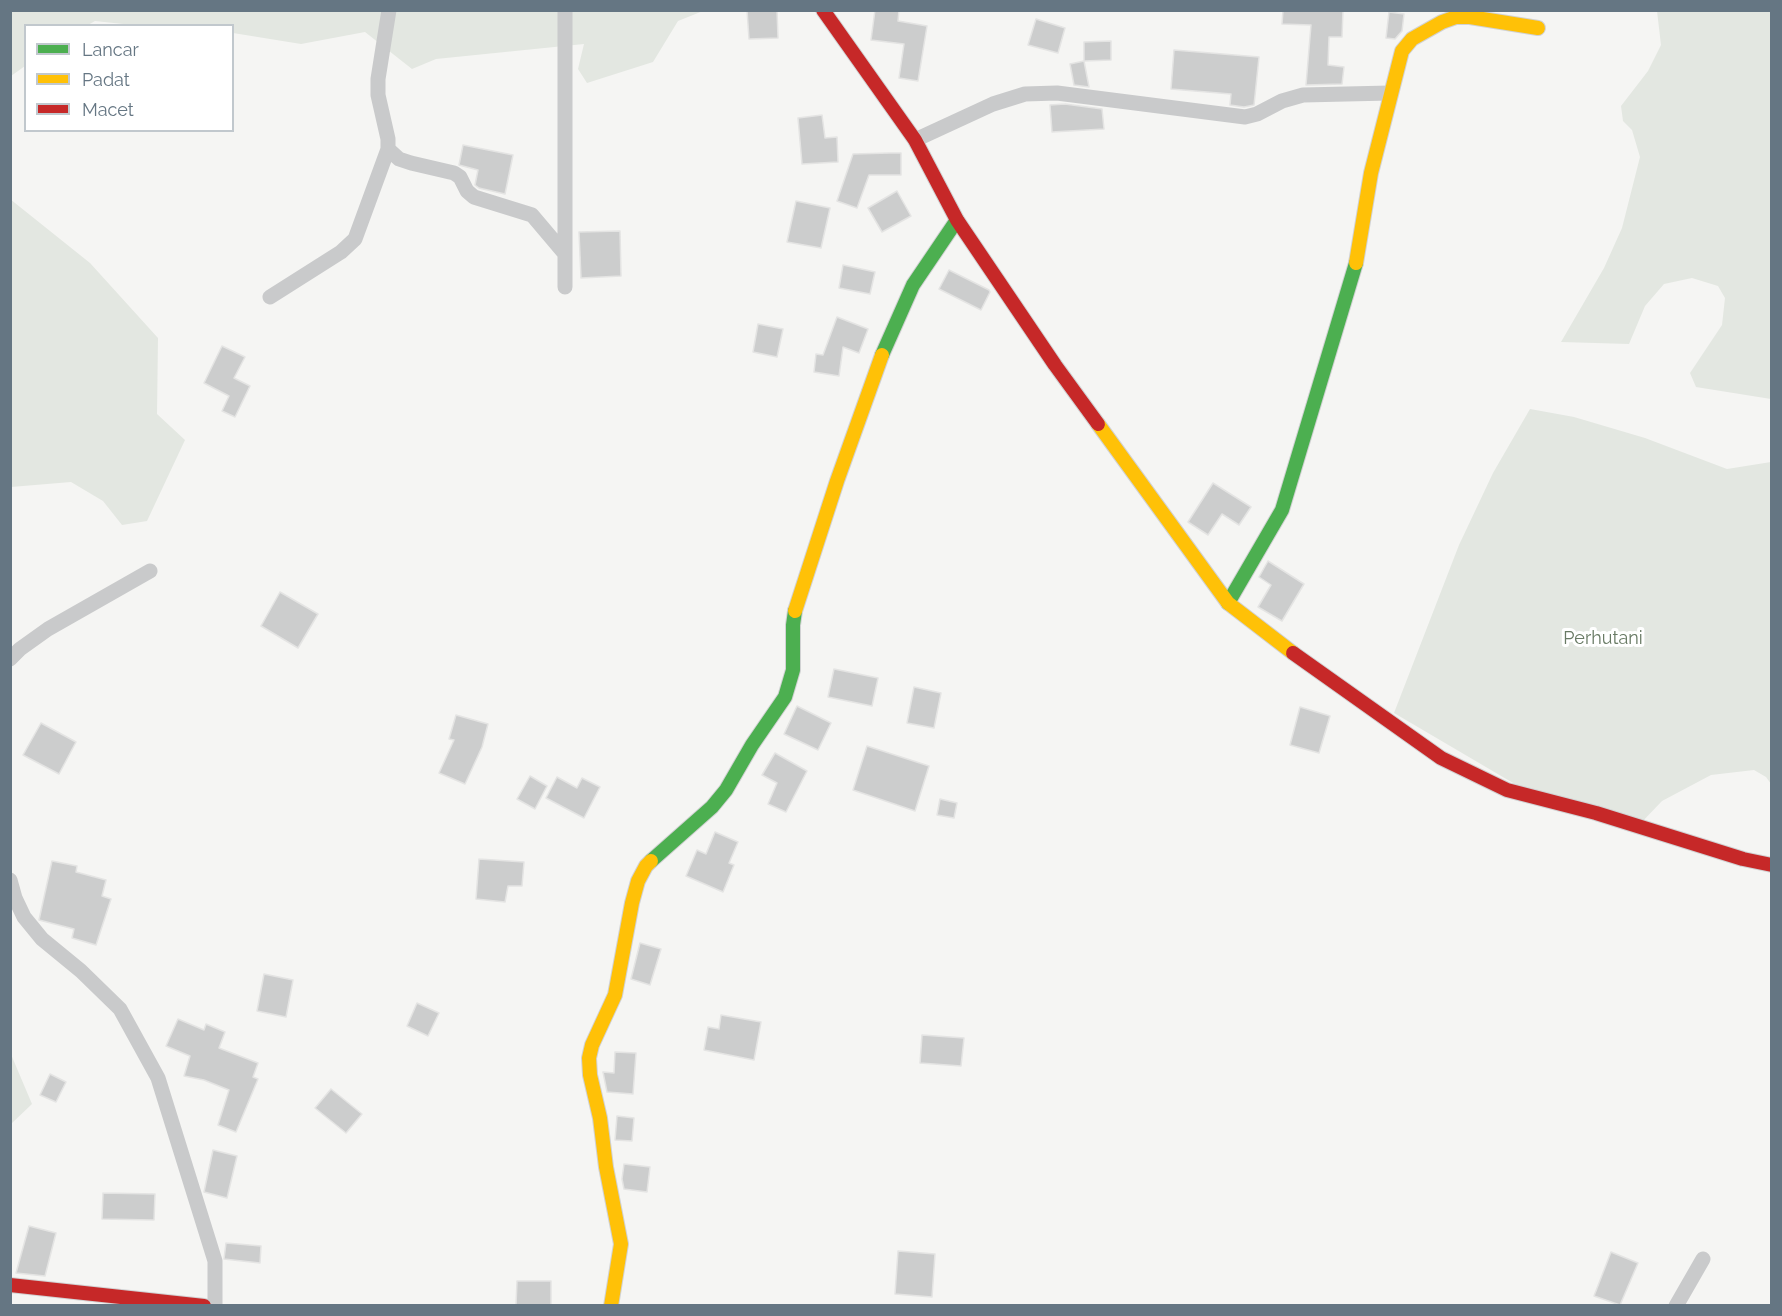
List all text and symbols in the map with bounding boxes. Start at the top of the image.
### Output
legend [24,24,234,132]
text: Lancar [82,39,139,60]
text: Padat [82,69,130,90]
text: Macet [82,99,134,120]
park label: Perhutani [1563,628,1643,650]

